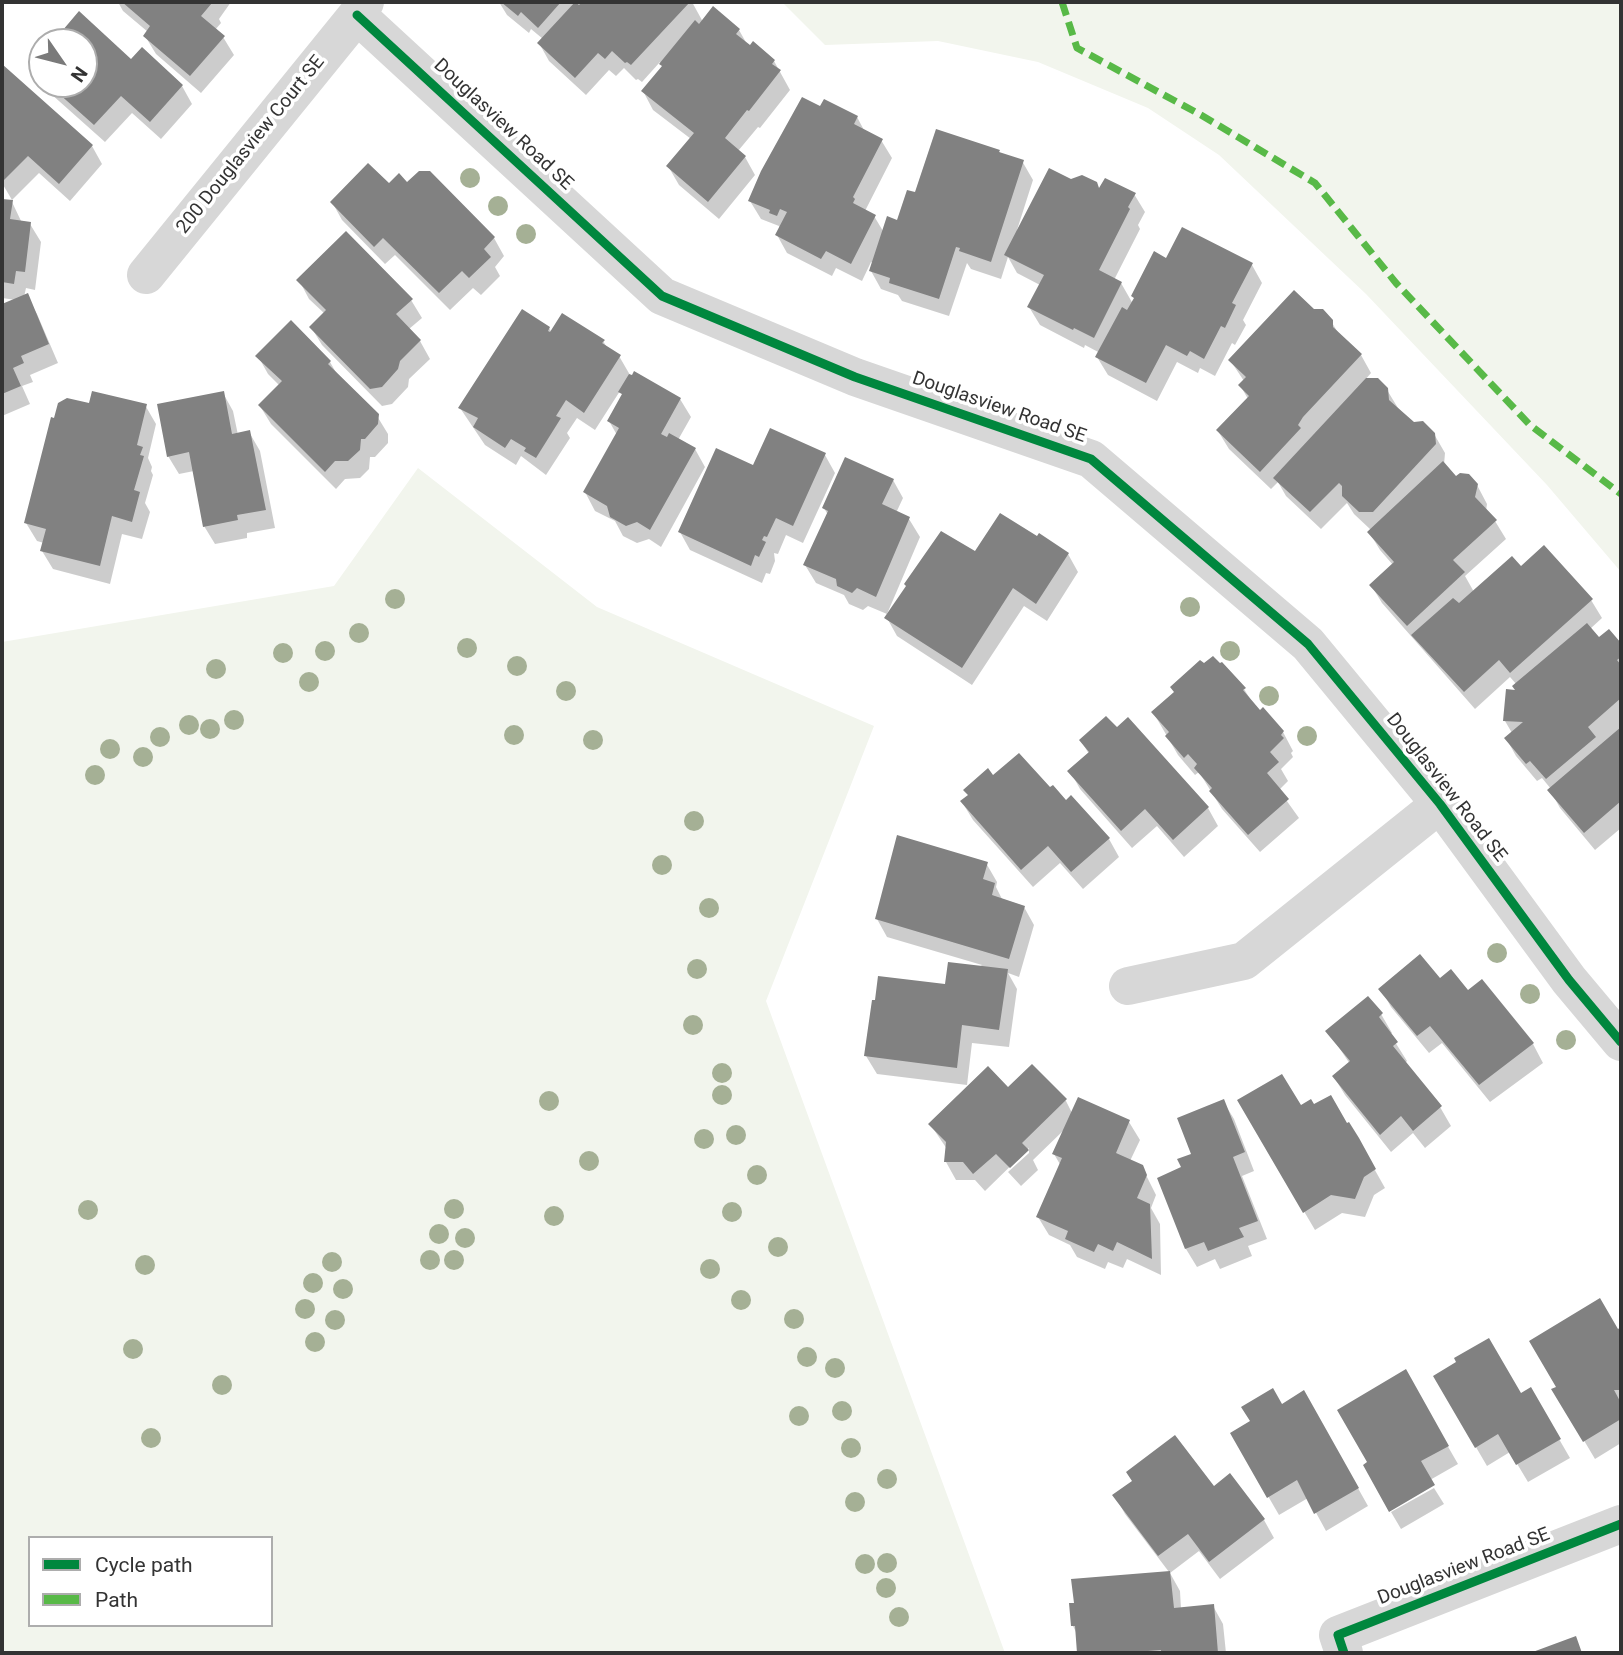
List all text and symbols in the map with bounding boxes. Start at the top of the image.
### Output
north arrow [28,28,98,98]
street label: 200 Douglasview Court SE [172,51,330,239]
street label: Douglasview Road SE [428,54,578,196]
text: N [66,62,92,86]
street label: Douglasview Road SE [909,368,1089,448]
street label: Douglasview Road SE [1381,709,1511,867]
street label: Douglasview Road SE [1375,1524,1553,1610]
legend [28,1536,273,1627]
text: Cycle path [95,1553,193,1577]
text: Path [95,1588,138,1612]

